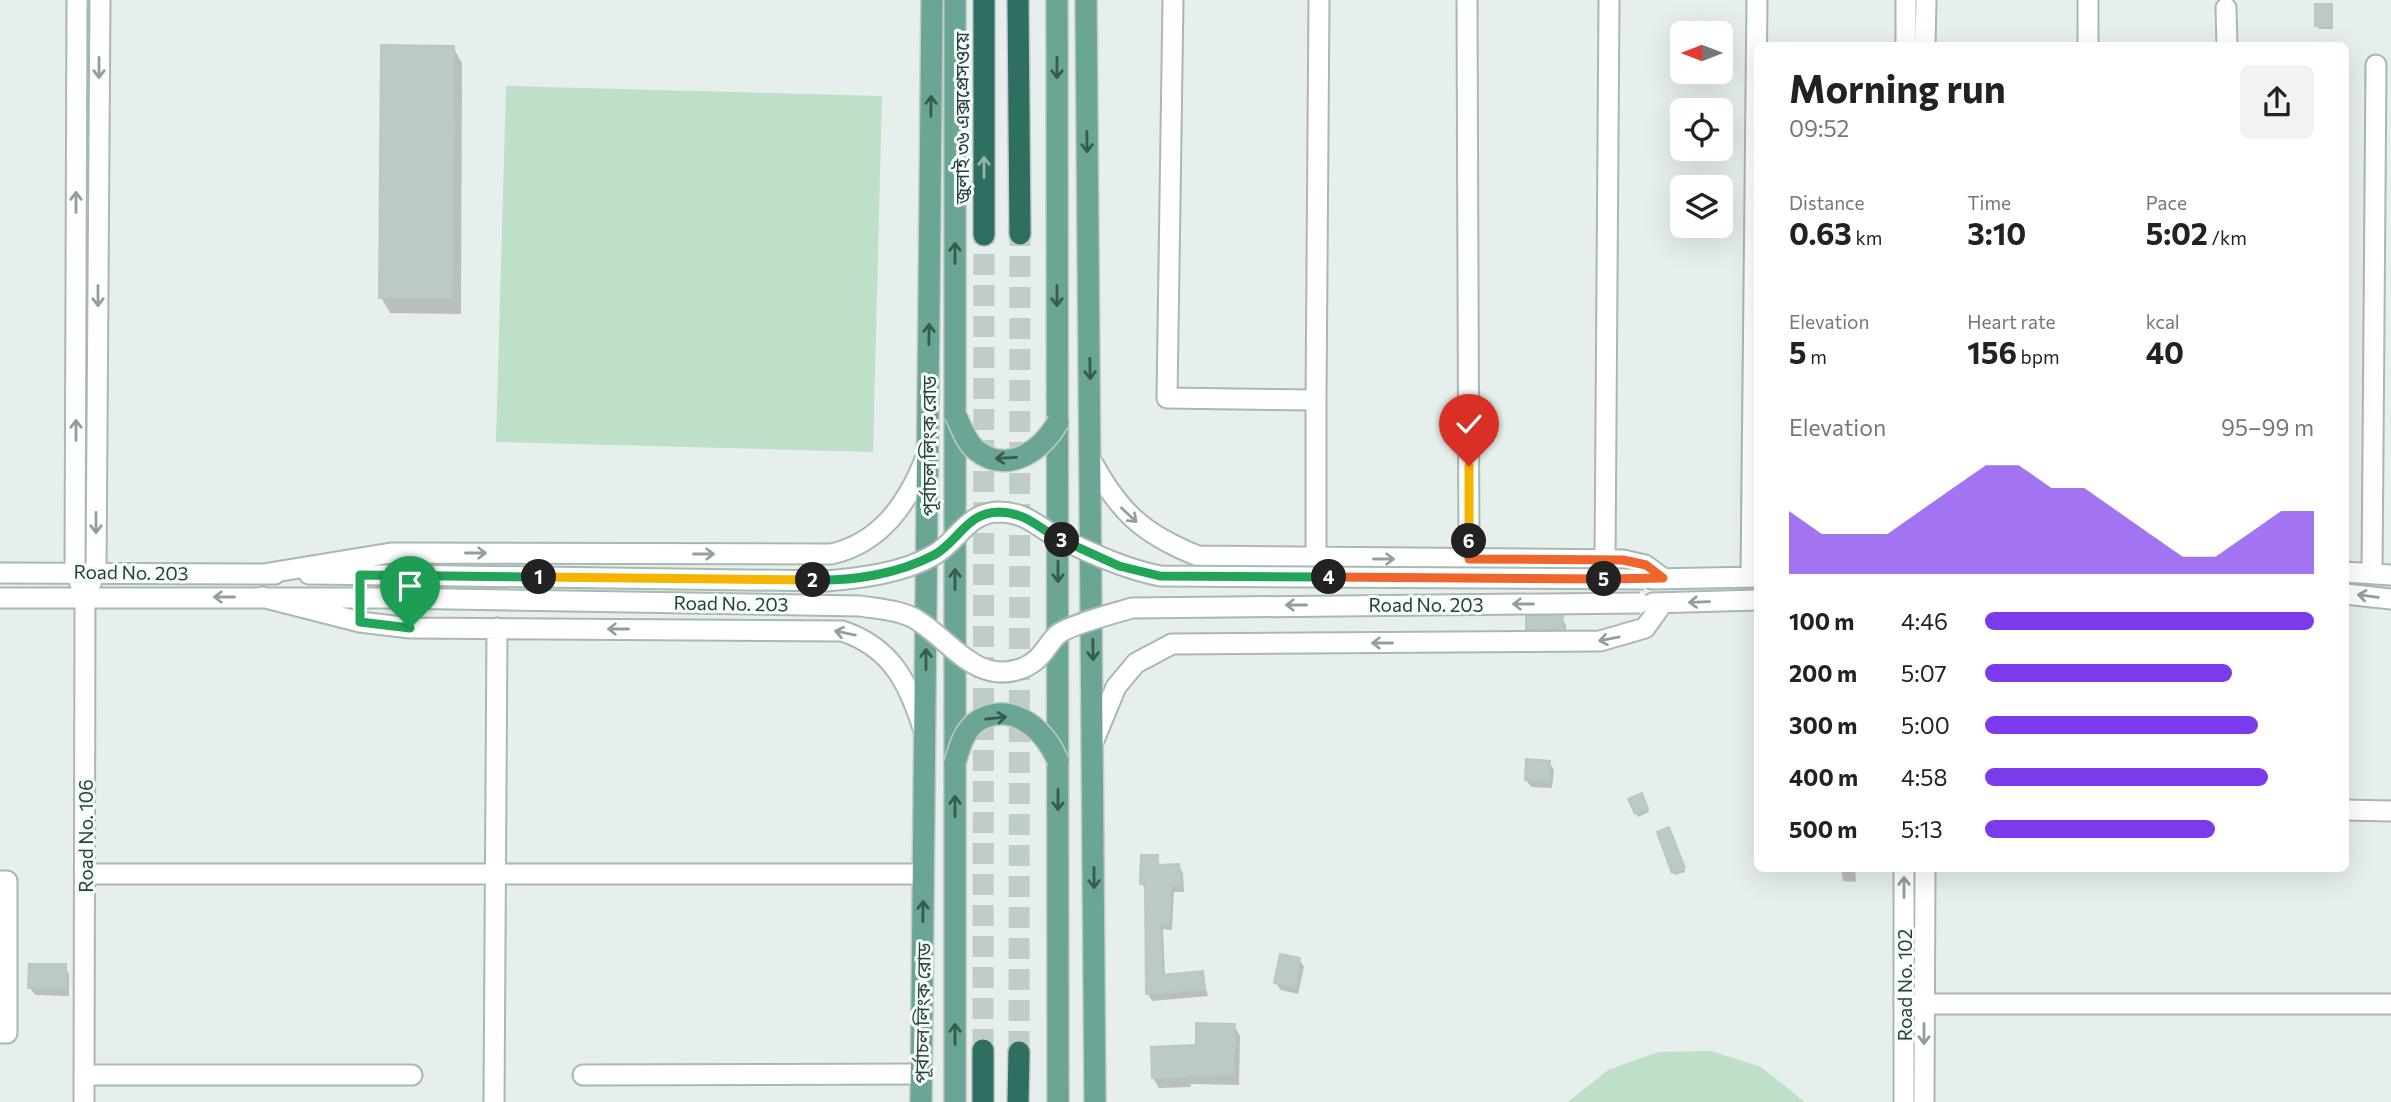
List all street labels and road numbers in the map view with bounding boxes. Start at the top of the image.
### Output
street label: জুলাই ৩৬ এক্সপ্রেসওয়ে [950,31,973,205]
street label: পূর্বাচল লিংক রোড [917,375,941,516]
street label: Road No. 203 [73,559,189,585]
street label: Road No. 203 [673,590,789,616]
street label: Road No. 203 [1368,593,1484,616]
street label: Road No. 106 [74,779,97,893]
street label: Road No. 102 [1893,929,1916,1041]
street label: পূর্বাচল লিংক রোড [909,942,936,1084]

